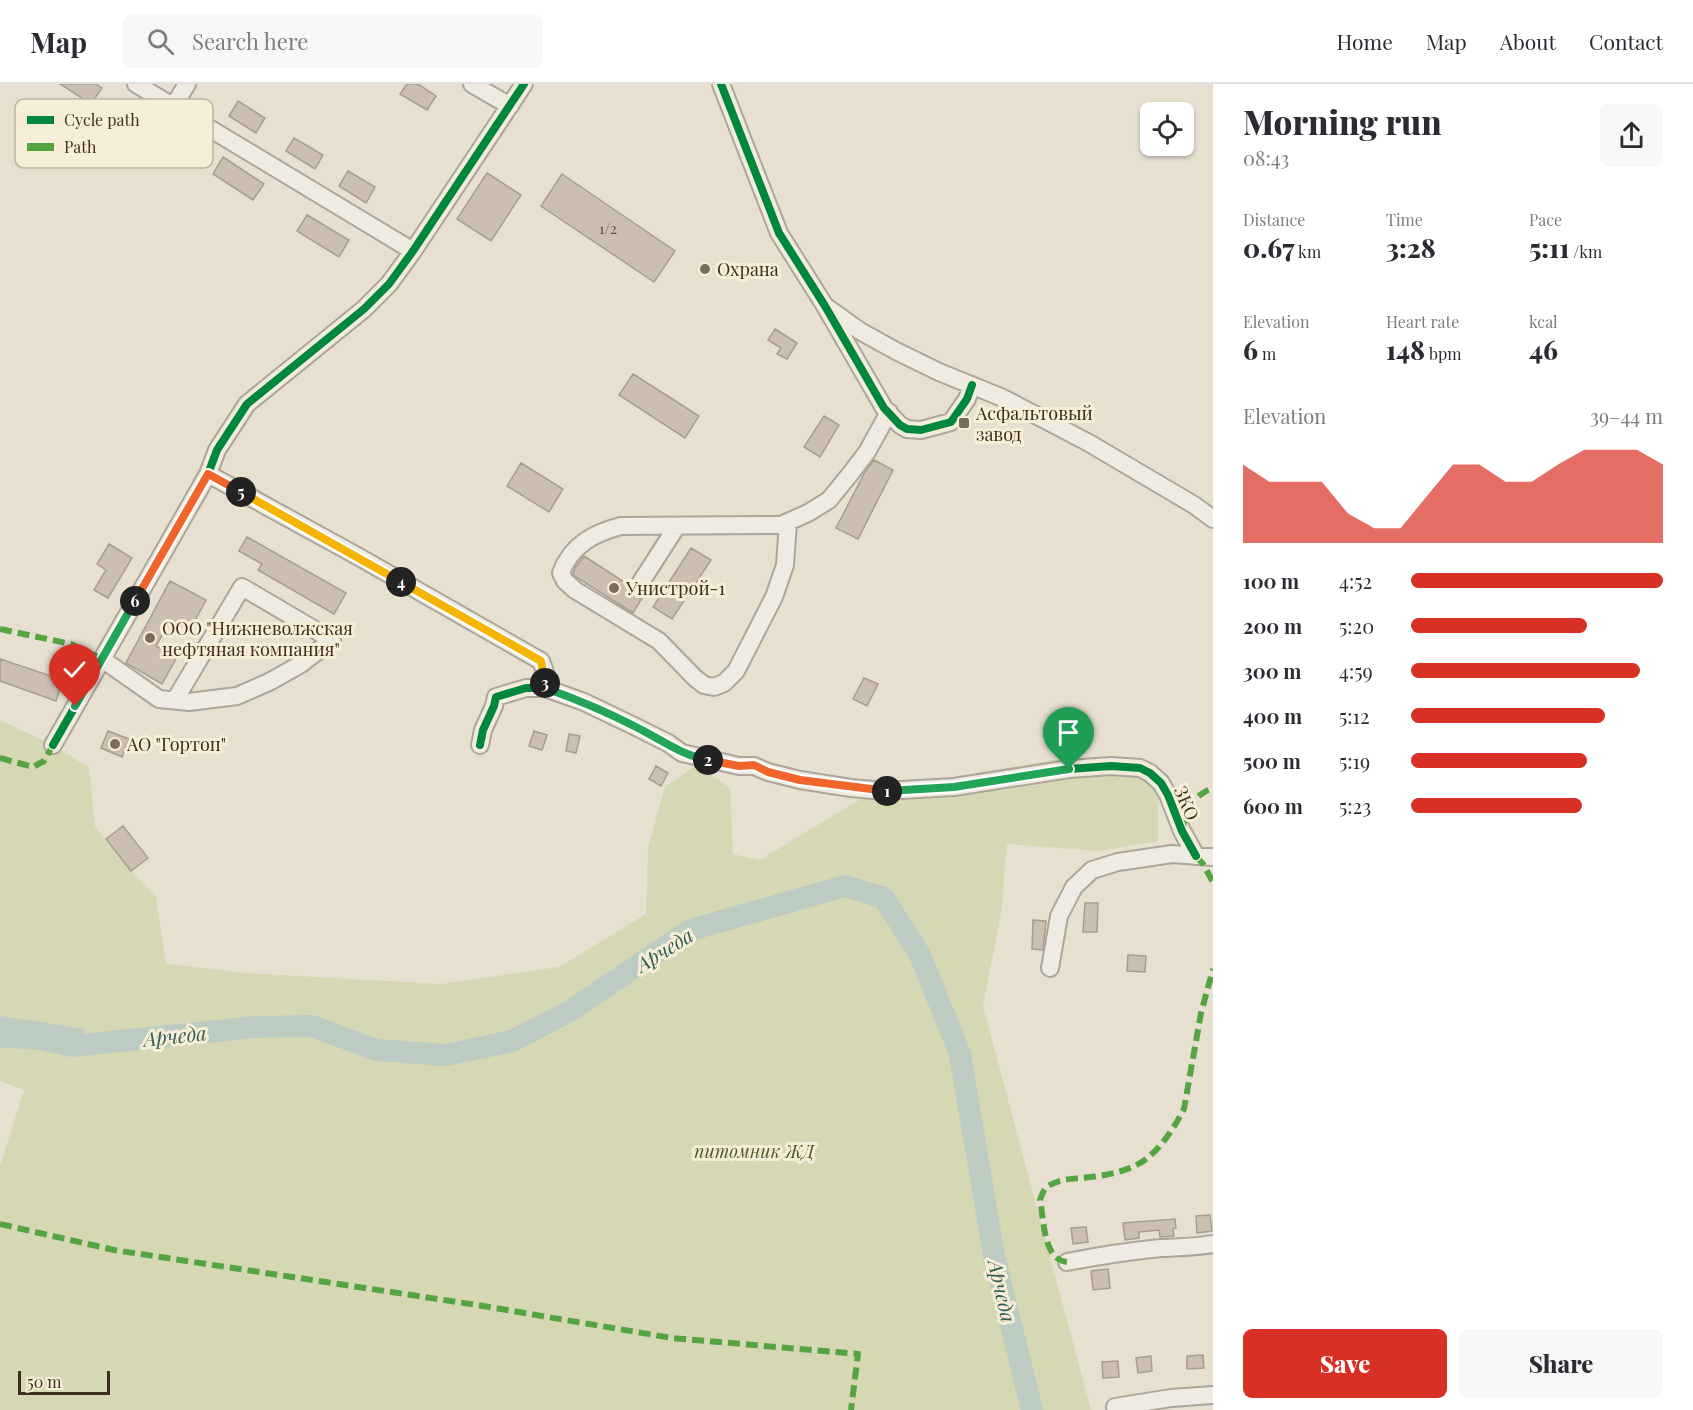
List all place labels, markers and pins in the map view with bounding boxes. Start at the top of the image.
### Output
place label: Охрана [717,257,779,281]
marker: Охрана [698,262,712,276]
place label: Асфальтовый завод [975,401,1093,446]
marker: Асфальтовый завод [957,416,971,430]
pin: 5 [226,477,256,507]
pin: 4 [386,567,416,597]
place label: Унистрой-1 [625,576,725,600]
marker: Унистрой-1 [607,581,621,595]
pin: 6 [120,586,150,616]
place label: ООО "Нижневолжская нефтяная компания" [162,616,353,661]
marker: ООО "Нижневолжская нефтяная компания" [143,631,157,645]
pin [49,644,100,706]
pin: 3 [530,668,560,698]
pin [1043,707,1094,769]
place label: АО "Гортоп" [126,732,226,756]
marker: АО "Гортоп" [108,737,122,751]
pin: 2 [693,745,723,775]
pin: 1 [872,776,902,806]

